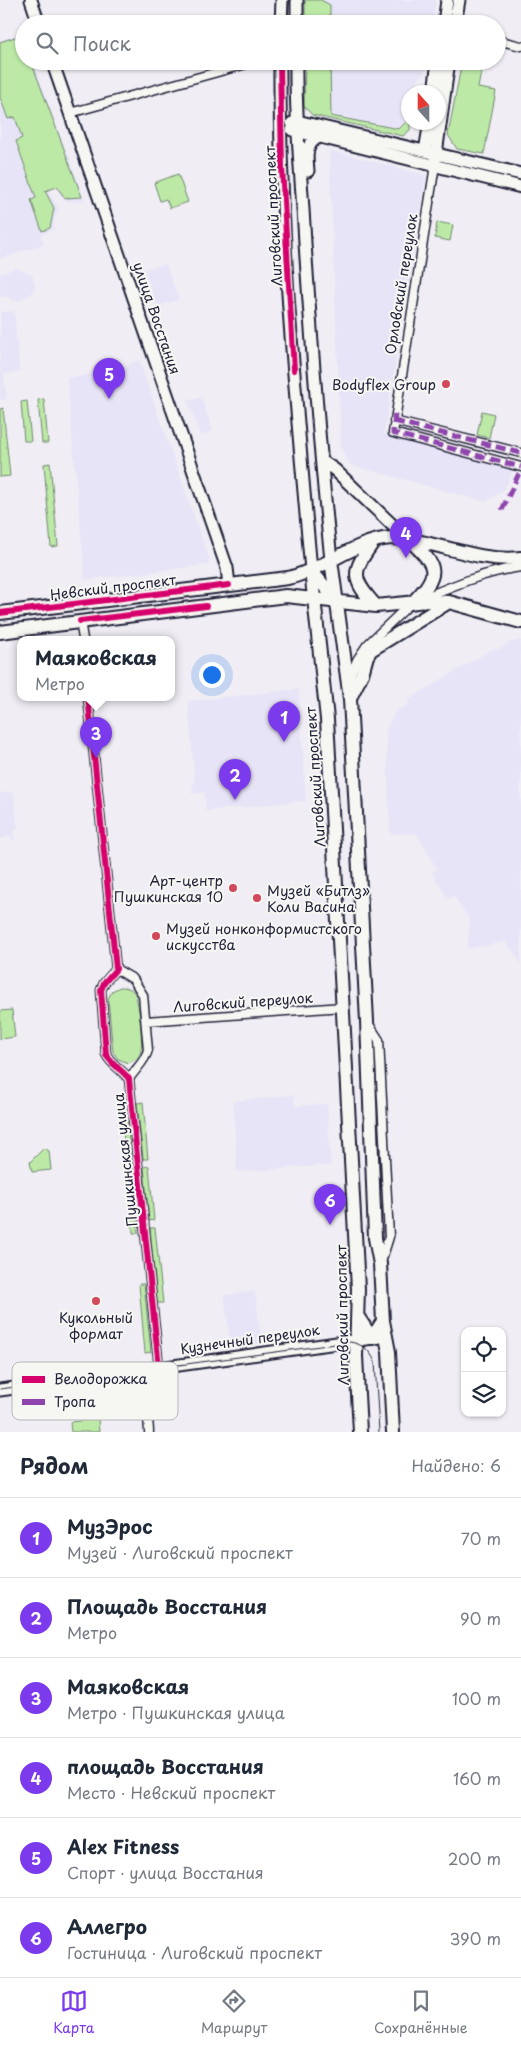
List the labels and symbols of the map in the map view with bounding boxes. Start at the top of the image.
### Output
north arrow [401,85,446,130]
street label: Лиговский проспект [259,145,287,287]
street label: Орловский переулок [380,212,423,356]
street label: улица Восстания [128,259,186,377]
pin: 5 [93,358,125,399]
place label: Bodyflex Group [332,374,436,395]
marker: Bodyflex Group [440,378,452,390]
pin: 4 [390,517,422,558]
street label: Невский проспект [49,569,177,605]
your location [199,662,225,688]
pin: 1 [268,701,300,742]
street label: Лиговский проспект [300,706,330,848]
pin: 3 [80,717,112,758]
pin: 2 [219,759,251,800]
place label: Арт-центр Пушкинская 10 [114,870,223,907]
place label: Музей «Битлз» Коли Васина [267,880,370,917]
marker: Арт-центр Пушкинская 10 [227,882,239,894]
marker: Музей «Битлз» Коли Васина [251,892,263,904]
place label: Музей нонконформистского искусства [166,918,362,955]
marker: Музей нонконформистского искусства [150,930,162,942]
street label: Лиговский переулок [173,987,314,1017]
street label: Пушкинская улица [108,1092,142,1228]
pin: 6 [314,1184,346,1225]
street label: Лиговский проспект [330,1244,354,1385]
marker: Кукольный формат [90,1295,102,1307]
place label: Кукольный формат [59,1307,133,1344]
street label: Кузнечный переулок [179,1319,322,1359]
legend [12,1362,178,1420]
text: Велодорожка [54,1368,148,1389]
text: Тропа [54,1391,96,1412]

